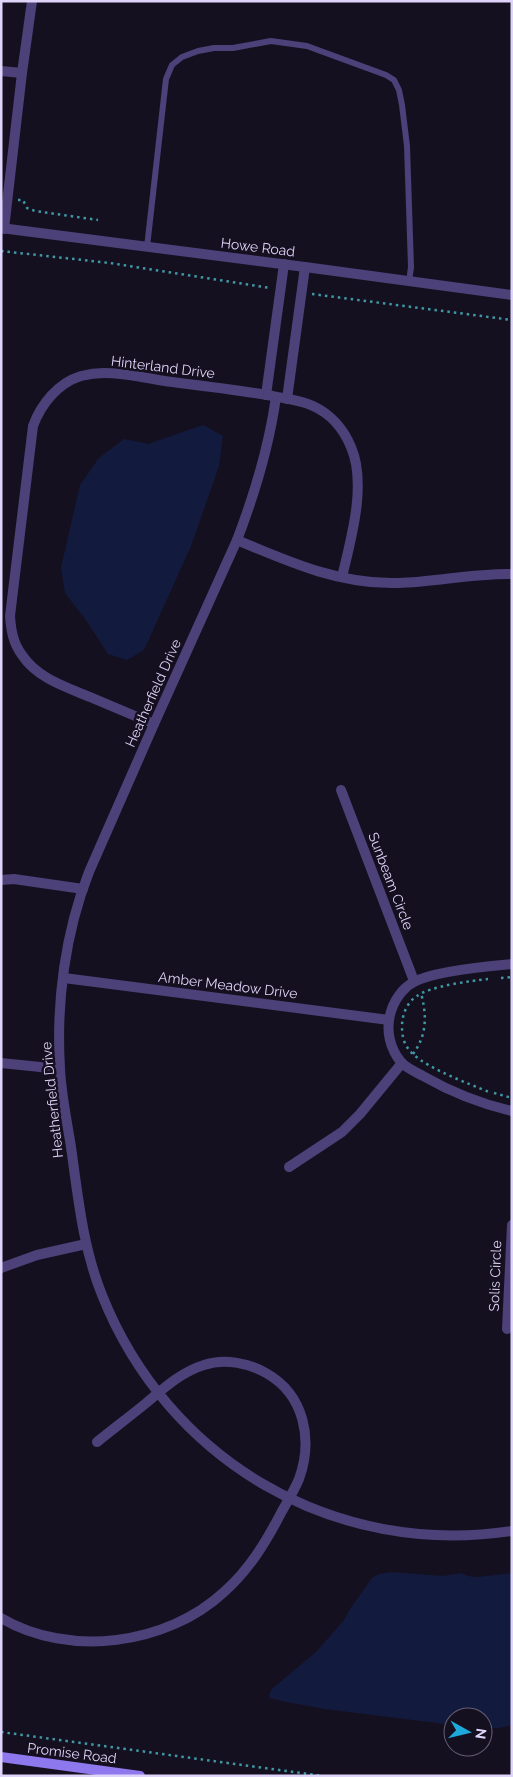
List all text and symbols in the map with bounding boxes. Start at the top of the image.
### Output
street label: Howe Road [220,235,296,259]
street label: Hinterland Drive [110,353,216,381]
street label: Heatherfield Drive [122,636,184,750]
street label: Sunbeam Circle [365,830,417,932]
street label: Amber Meadow Drive [157,969,299,1001]
street label: Heatherfield Drive [38,1041,66,1159]
street label: Solis Circle [486,1240,504,1312]
north arrow [443,1707,493,1757]
text: N [472,1727,490,1740]
street label: Promise Road [26,1740,118,1766]

